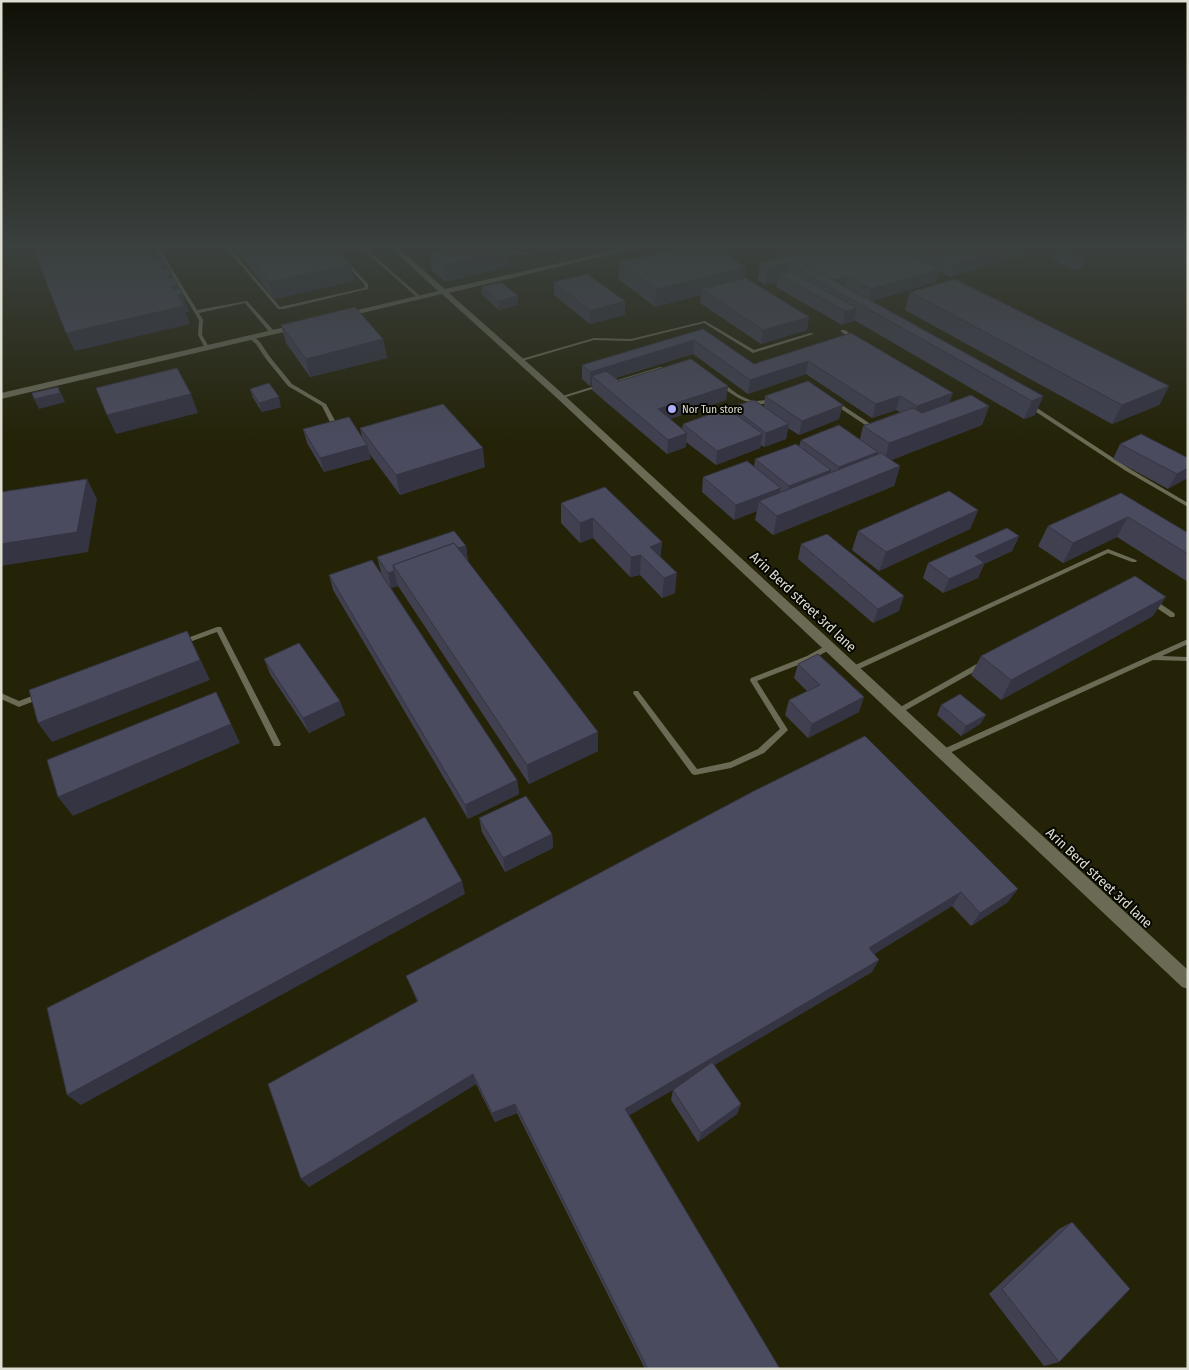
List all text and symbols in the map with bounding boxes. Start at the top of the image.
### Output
marker: Nor Tun store [666,403,678,415]
place label: Nor Tun store [682,403,743,416]
street label: Arin Berd street 3rd lane [746,548,860,656]
street label: Arin Berd street 3rd lane [1042,824,1156,932]

